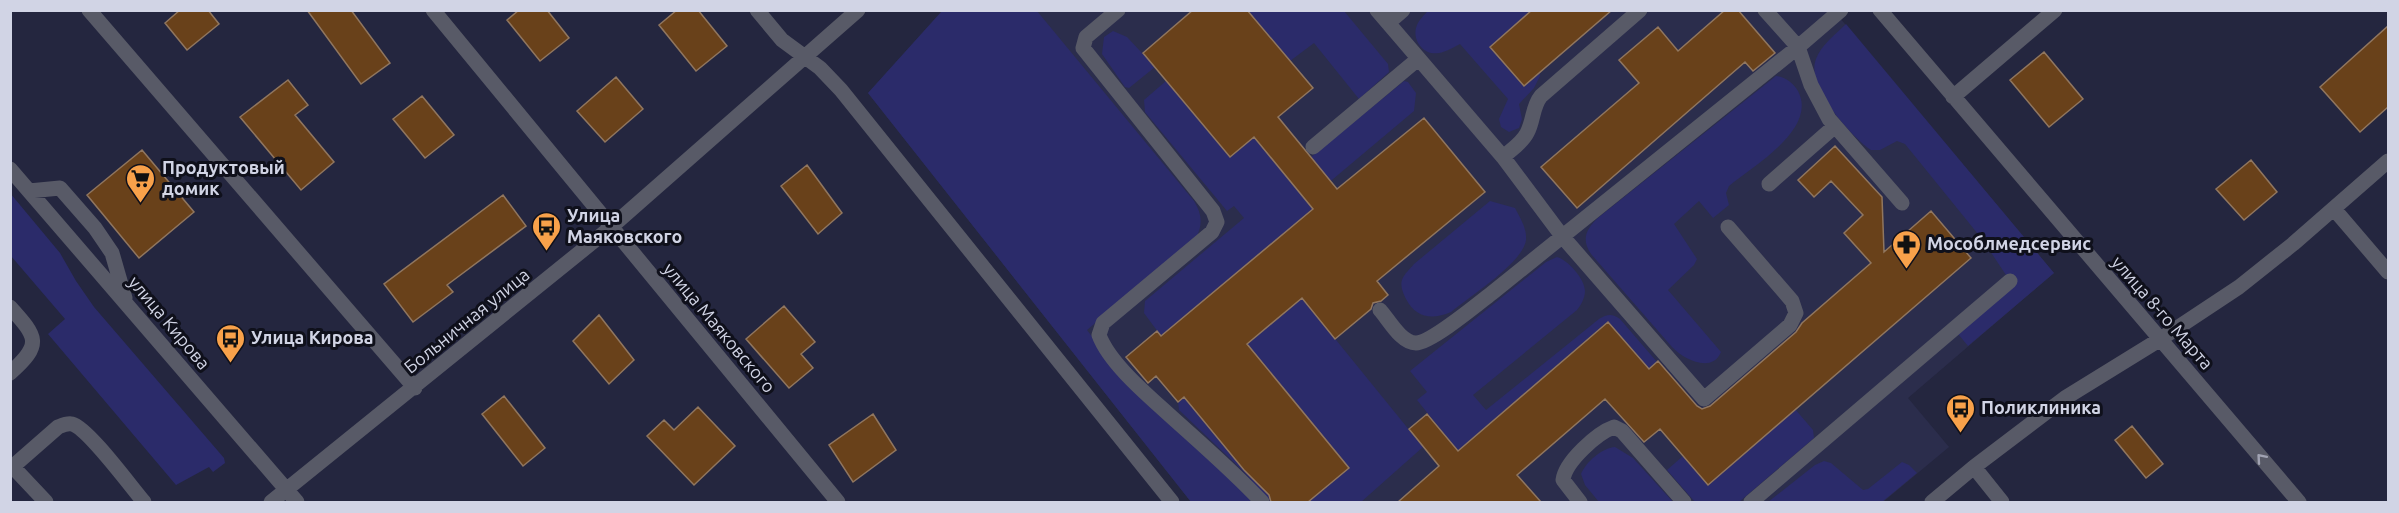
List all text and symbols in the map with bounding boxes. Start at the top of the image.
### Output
place label: Продуктовый домик [162,157,285,198]
supermarket icon: Продуктовый домик [125,162,157,204]
place label: Улица Маяковского [567,205,682,246]
bus stop icon: Улица Маяковского [530,210,562,252]
pharmacy icon: Мособлмедсервис [1890,228,1922,270]
place label: Мособлмедсервис [1927,233,2091,253]
street label: улица 8-го Марта [2108,252,2217,373]
street label: улица Маяковского [660,259,780,396]
street label: Больничная улица [400,264,533,377]
street label: улица Кирова [125,272,214,373]
bus stop icon: Улица Кирова [214,322,246,364]
place label: Улица Кирова [251,327,374,347]
bus stop icon: Поликлиника [1944,392,1976,434]
place label: Поликлиника [1981,397,2101,417]
one-way arrow [2257,454,2268,465]

